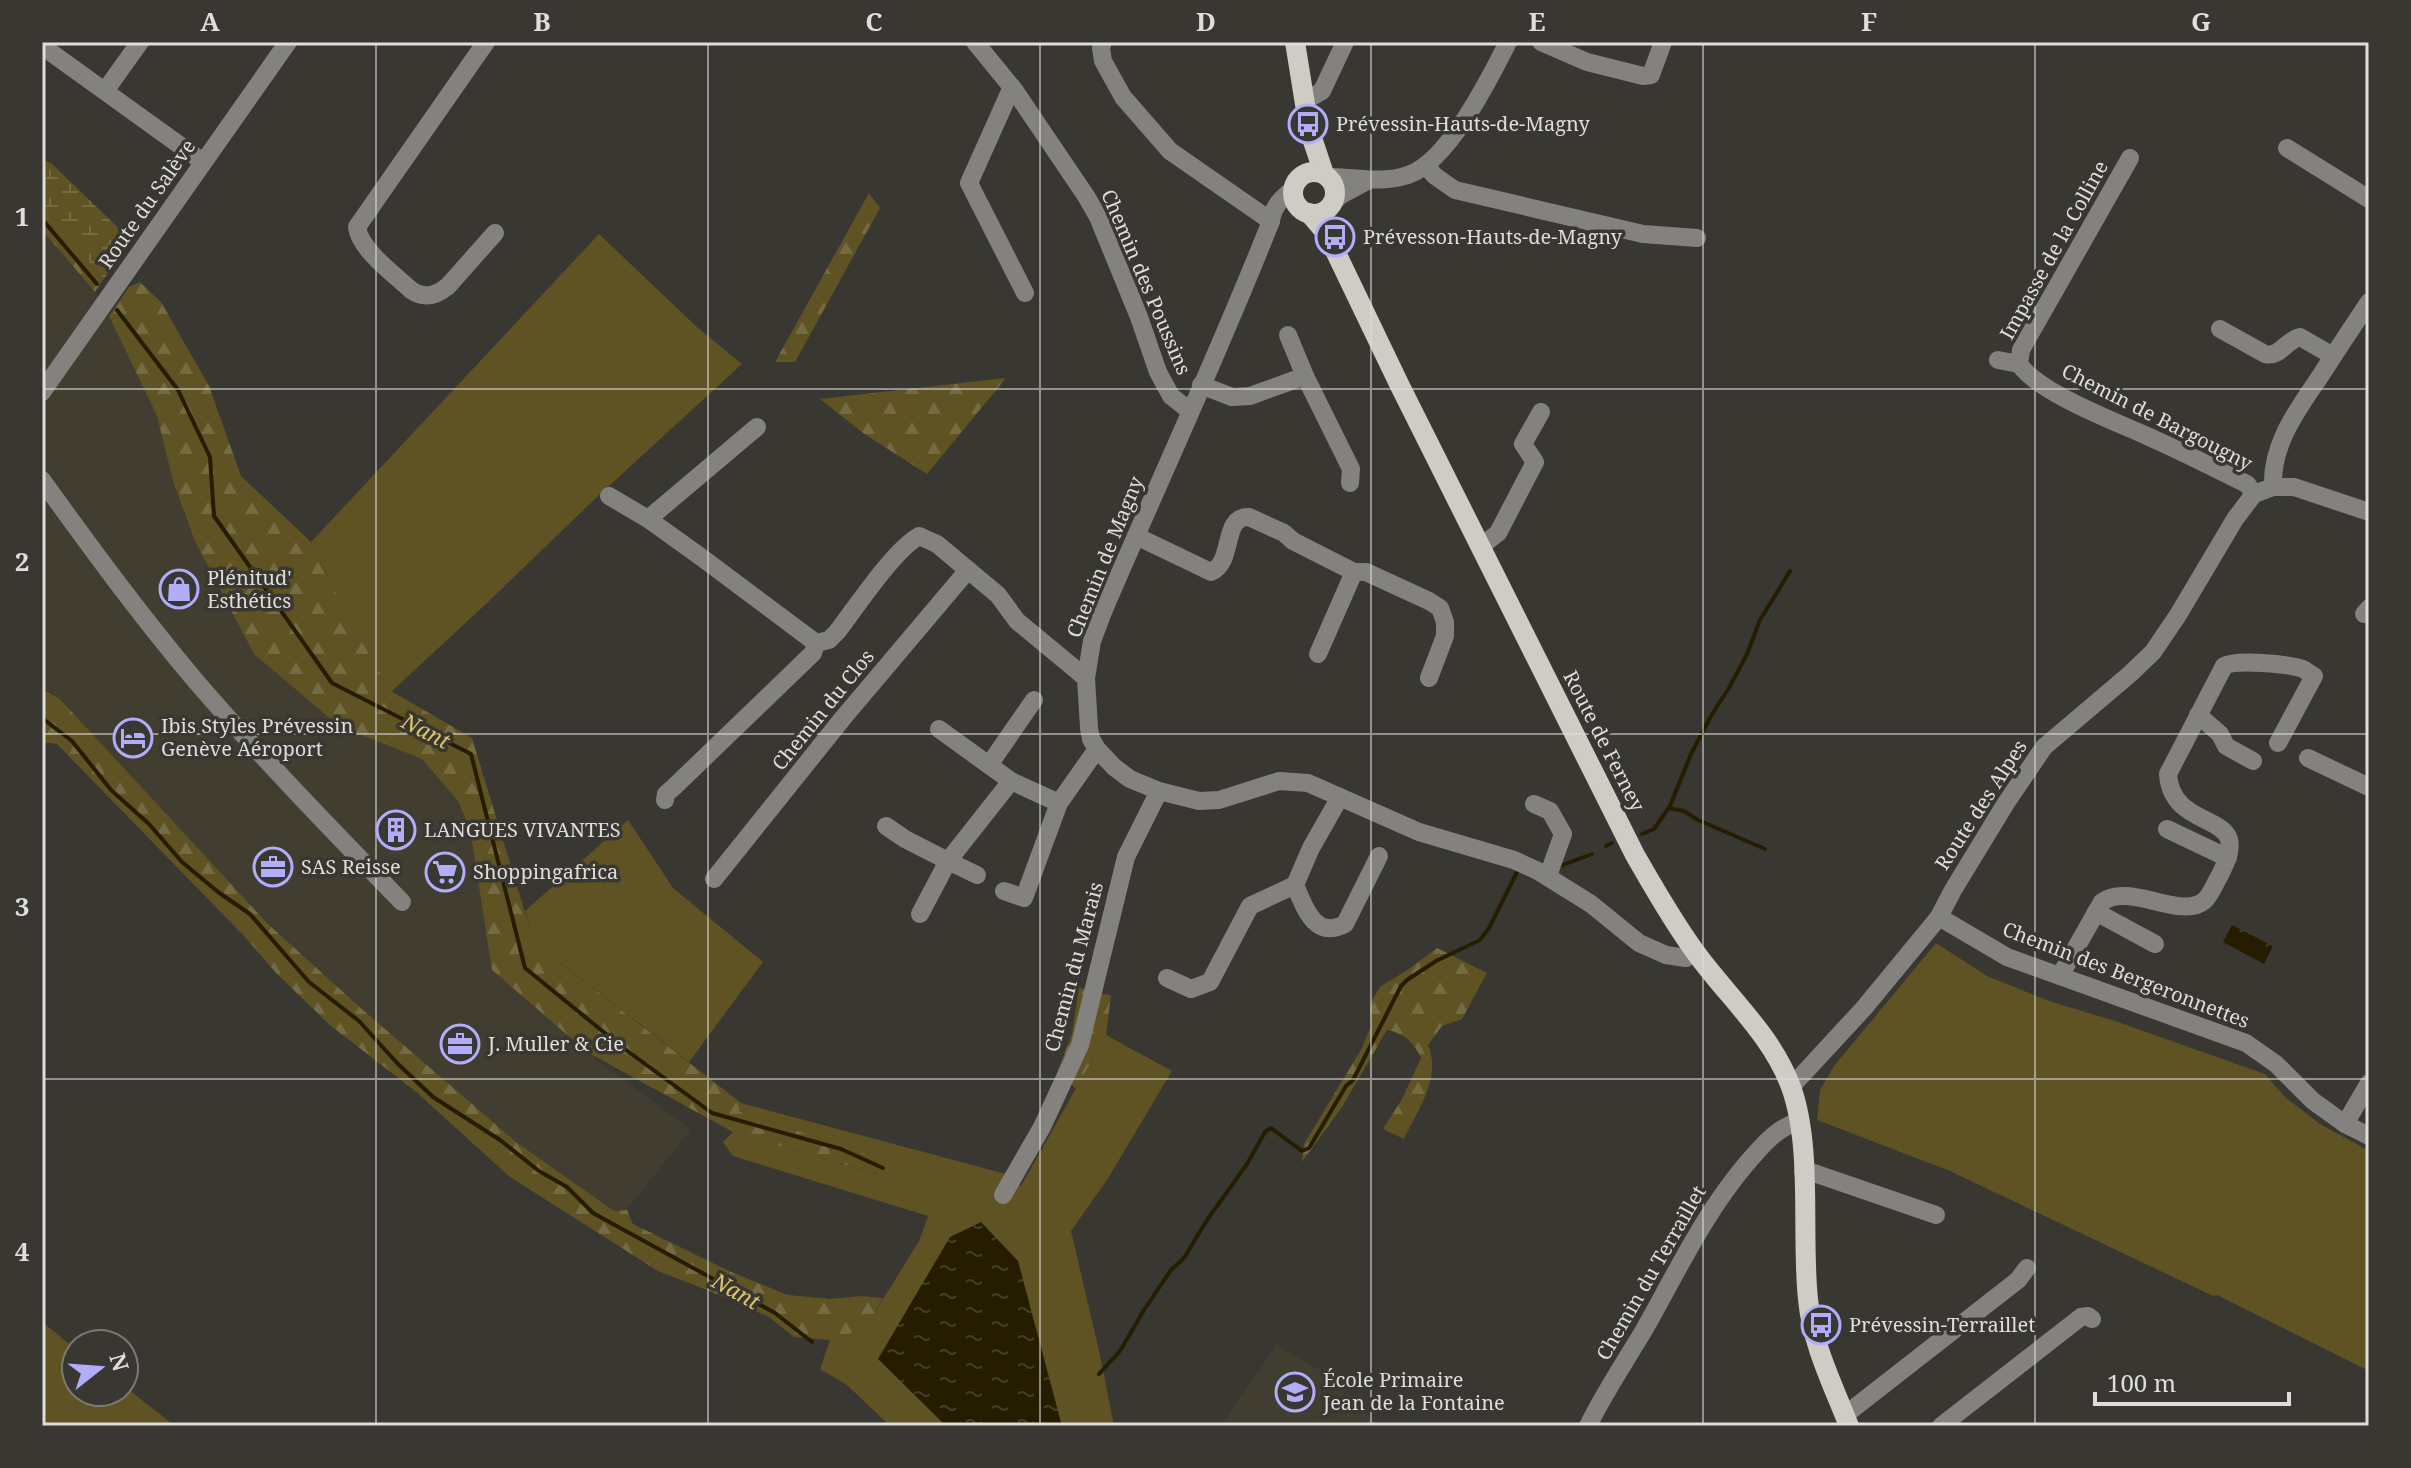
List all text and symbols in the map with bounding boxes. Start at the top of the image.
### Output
text: A [200,3,220,39]
text: B [533,3,551,39]
text: C [865,3,883,39]
text: D [1196,3,1216,39]
text: E [1529,3,1546,39]
text: F [1861,3,1877,39]
text: G [2191,3,2211,39]
bus stop icon: Prévessin-Hauts-de-Magny [1287,103,1329,145]
place label: Prévessin-Hauts-de-Magny [1336,110,1591,137]
street label: Route du Salève [92,134,201,274]
street label: Impasse de la Colline [1993,155,2114,344]
street label: Chemin des Poussins [1095,185,1198,379]
text: 1 [15,198,29,234]
bus stop icon: Prévesson-Hauts-de-Magny [1314,216,1356,258]
place label: Prévesson-Hauts-de-Magny [1363,223,1623,250]
street label: Chemin de Bargougny [2057,357,2258,477]
street label: Chemin de Magny [1060,471,1150,642]
text: 2 [15,543,29,579]
place label: Plénitud' Esthétics [207,564,292,614]
shop icon: Plénitud' Esthétics [158,568,200,610]
street label: Chemin du Clos [765,644,880,776]
street label: Route de Ferney [1557,666,1652,816]
water label: Nant [396,705,457,755]
place label: Ibis Styles Prévessin Genève Aéroport [161,712,353,762]
hotel icon: Ibis Styles Prévessin Genève Aéroport [112,717,154,759]
street label: Route des Alpes [1928,735,2033,875]
building icon: LANGUES VIVANTES [375,809,417,851]
place label: LANGUES VIVANTES [424,816,621,843]
office icon: SAS Reisse [252,846,294,888]
supermarket icon: Shoppingafrica [424,851,466,893]
place label: SAS Reisse [301,853,401,880]
place label: Shoppingafrica [473,858,618,885]
street label: Chemin du Marais [1038,879,1109,1055]
text: 3 [15,888,29,924]
street label: Chemin des Bergeronnettes [1999,915,2253,1034]
office icon: J. Muller & Cie [439,1023,481,1065]
place label: J. Muller & Cie [487,1030,624,1057]
street label: Chemin du Terraillet [1590,1180,1712,1365]
text: 4 [15,1233,30,1269]
water label: Nant [706,1264,767,1316]
bus stop icon: Prévessin-Terraillet [1800,1304,1842,1346]
place label: Prévessin-Terraillet [1849,1311,2035,1338]
north arrow [60,1328,140,1408]
text: N [103,1349,137,1375]
scale bar [2095,1356,2289,1406]
place label: École Primaire Jean de la Fontaine [1322,1366,1505,1416]
text: 100 m [2107,1366,2176,1399]
school or university icon: École Primaire Jean de la Fontaine [1274,1371,1316,1413]

